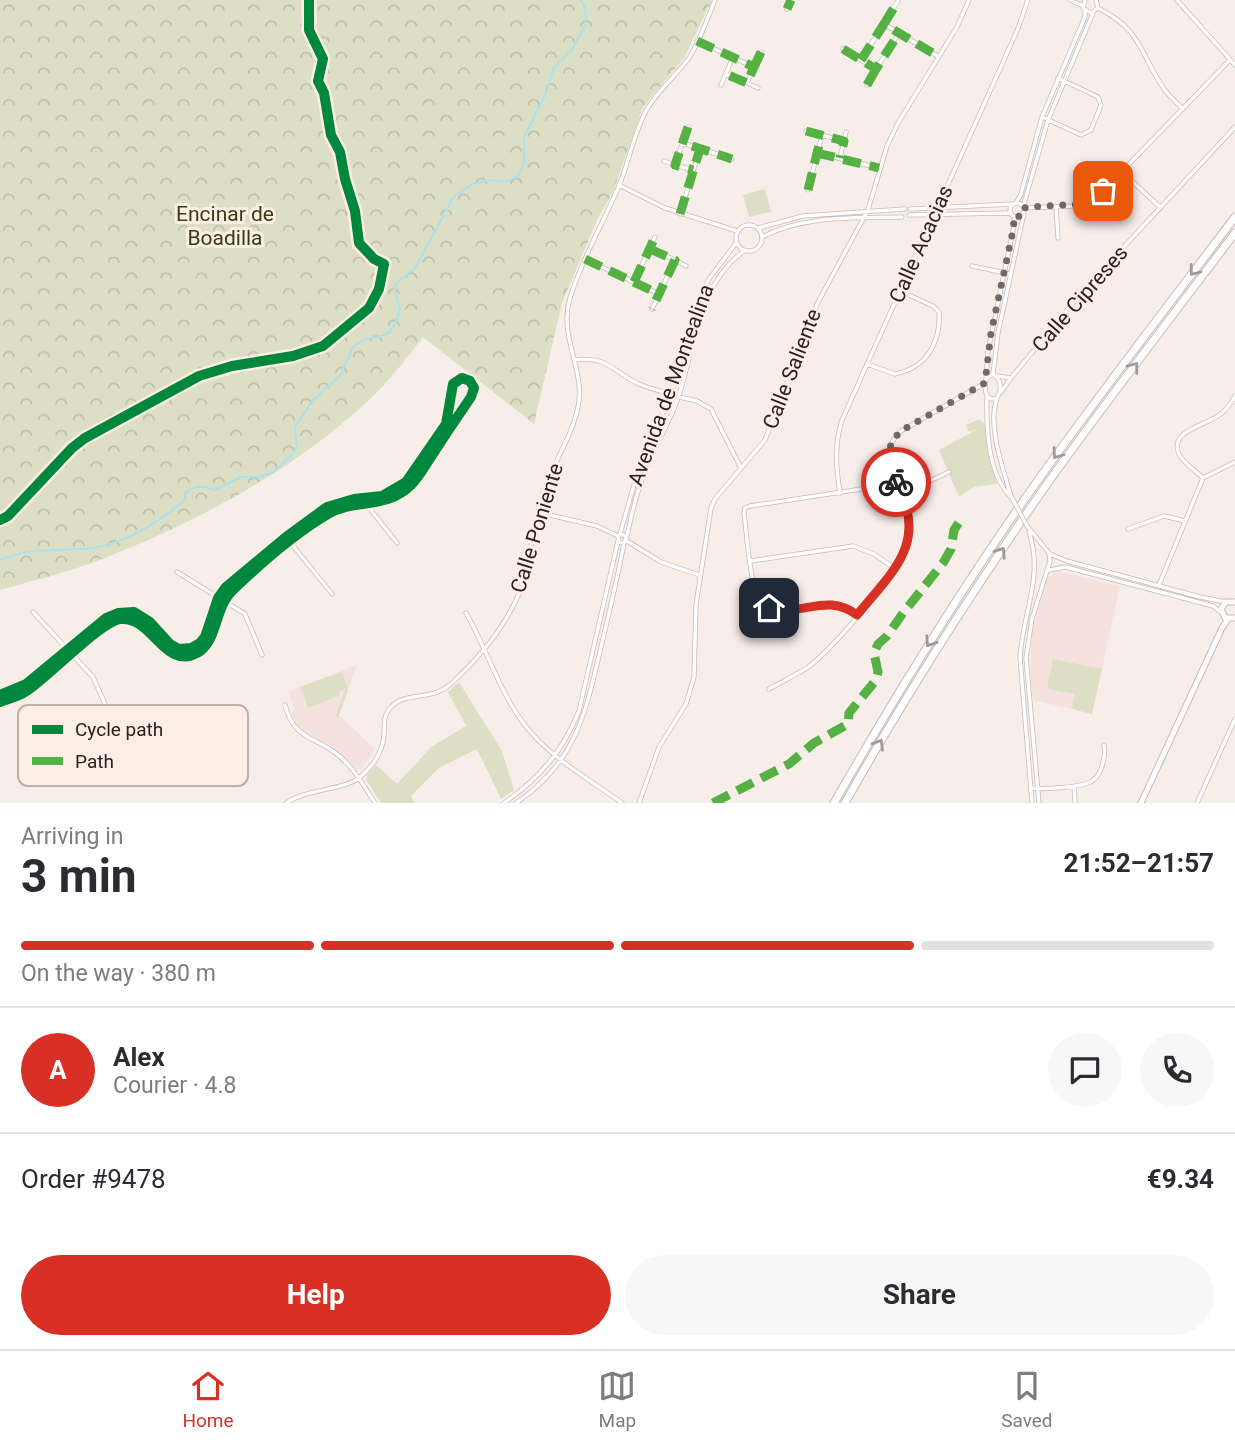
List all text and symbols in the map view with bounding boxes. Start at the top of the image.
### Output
pin [1073,161,1133,221]
icon: bag [1084,172,1122,210]
street label: Calle Acacias [884,182,958,306]
park label: Encinar de Boadilla [176,202,274,250]
street label: Calle Cipreses [1027,241,1133,357]
one-way arrow [1189,264,1202,276]
street label: Avenida de Montealina [623,281,719,489]
street label: Calle Saliente [758,306,826,432]
one-way arrow [1125,362,1138,375]
one-way arrow [1053,446,1066,458]
courier [861,447,931,517]
street label: Calle Poniente [506,460,568,596]
icon: bike [877,463,915,501]
one-way arrow [993,546,1006,559]
pin [739,578,799,638]
icon: home [750,589,788,627]
one-way arrow [926,634,939,647]
legend [18,705,248,786]
text: Cycle path [75,718,163,741]
one-way arrow [871,738,884,751]
text: Path [75,750,114,773]
text: Arriving in [21,823,124,850]
text: 21:52–21:57 [1064,848,1214,878]
text: 3 min [21,849,137,903]
text: On the way · 380 m [21,960,216,987]
button: chat [1048,1033,1122,1107]
button: phone [1140,1033,1214,1107]
text: Alex [113,1042,165,1072]
text: A [49,1055,67,1085]
text: Courier · 4.8 [113,1072,236,1099]
text: Order #9478 [21,1164,166,1194]
text: €9.34 [1147,1164,1214,1194]
button: Help [21,1255,611,1335]
button: Share [625,1255,1214,1335]
tab: Home [182,1367,234,1432]
tab: Map [598,1367,636,1432]
tab: Saved [1001,1367,1053,1432]

